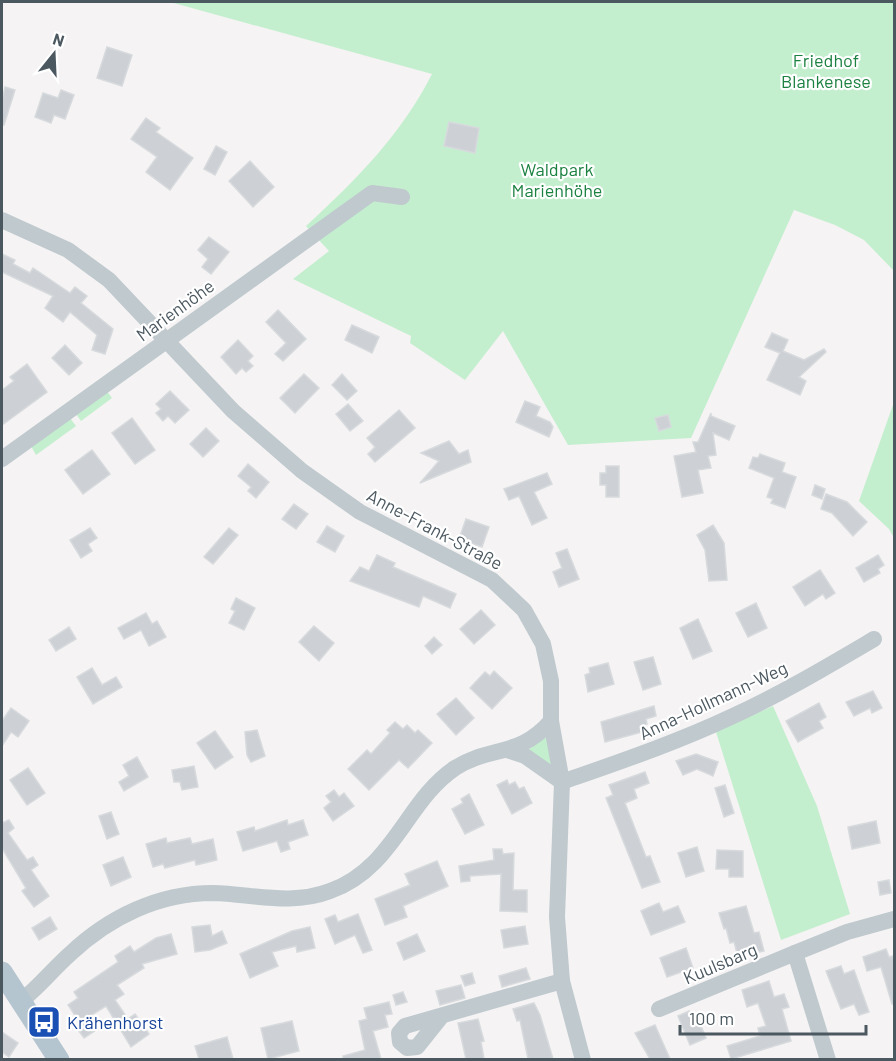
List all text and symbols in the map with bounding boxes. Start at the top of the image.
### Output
north arrow [24,24,84,84]
text: N [51,29,67,50]
park label: Friedhof Blankenese [781,49,871,92]
park label: Waldpark Marienhöhe [512,158,602,201]
street label: Marienhöhe [132,274,218,346]
street label: Anne-Frank-Straße [363,484,507,574]
street label: Anna-Hollmann-Weg [635,656,791,744]
street label: Kuulsbarg [680,938,760,988]
scale bar [680,998,866,1036]
bus stop icon: Krähenhorst [26,1004,62,1040]
text: 100 m [689,1007,734,1029]
place label: Krähenhorst [67,1011,164,1033]

